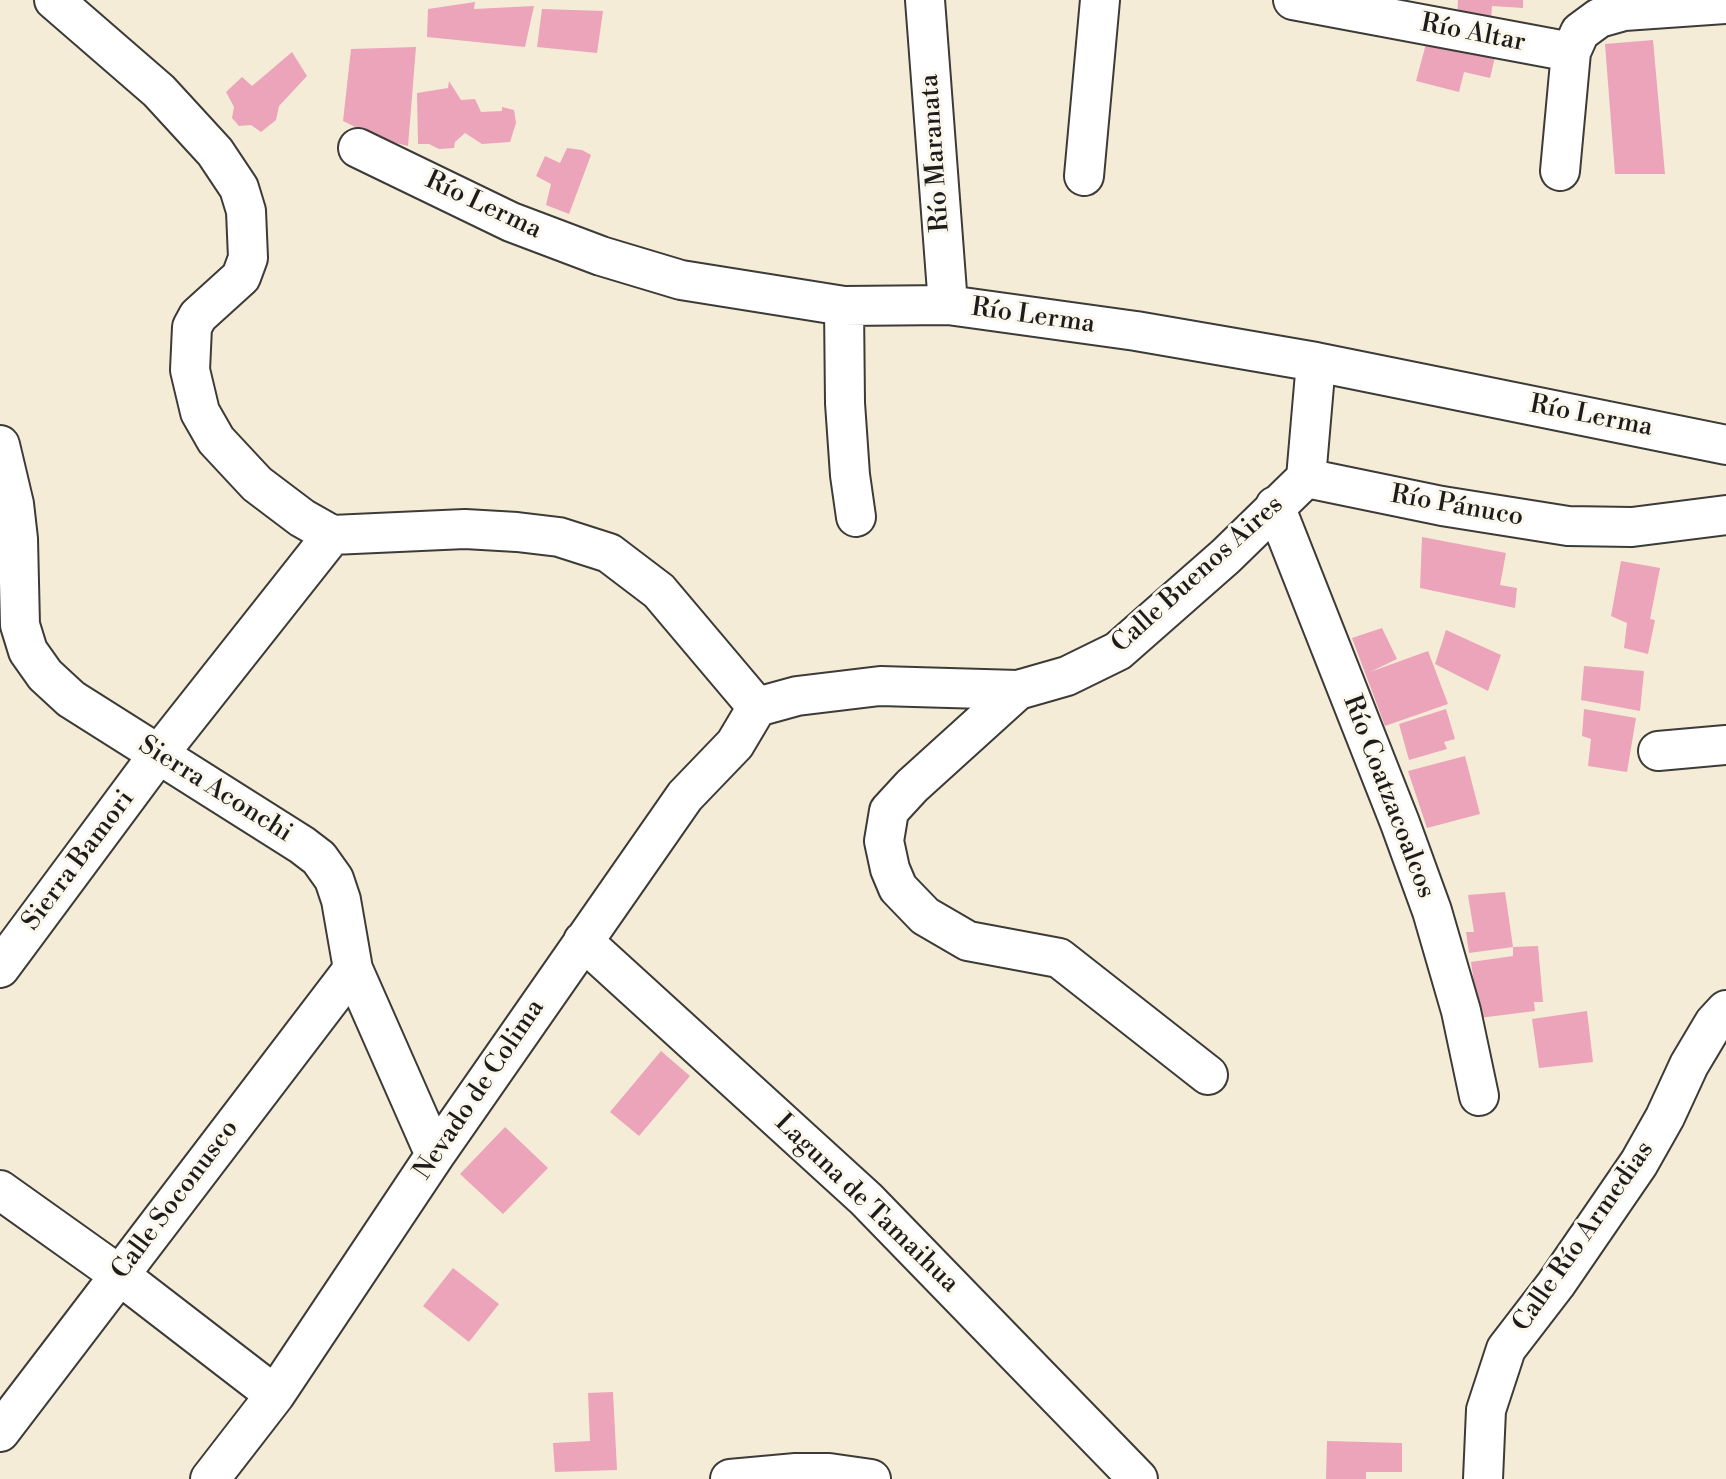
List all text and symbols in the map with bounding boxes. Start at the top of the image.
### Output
street label: Río Altar [1418,9,1528,59]
street label: Río Maranata [915,73,957,233]
street label: Río Lerma [420,166,546,246]
street label: Río Lerma [969,293,1097,341]
street label: Río Lerma [1527,390,1655,444]
street label: Río Pánuco [1388,480,1526,534]
street label: Calle Buenos Aires [1106,490,1290,660]
street label: Río Coatzacoalcos [1335,691,1441,903]
street label: Sierra Aconchi [132,730,298,850]
street label: Sierra Bamori [16,785,142,937]
street label: Nevado de Colima [408,994,552,1186]
street label: Laguna de Tamaihua [767,1108,965,1300]
street label: Calle Soconusco [106,1114,246,1286]
street label: Calle Río Armedias [1507,1136,1661,1338]

